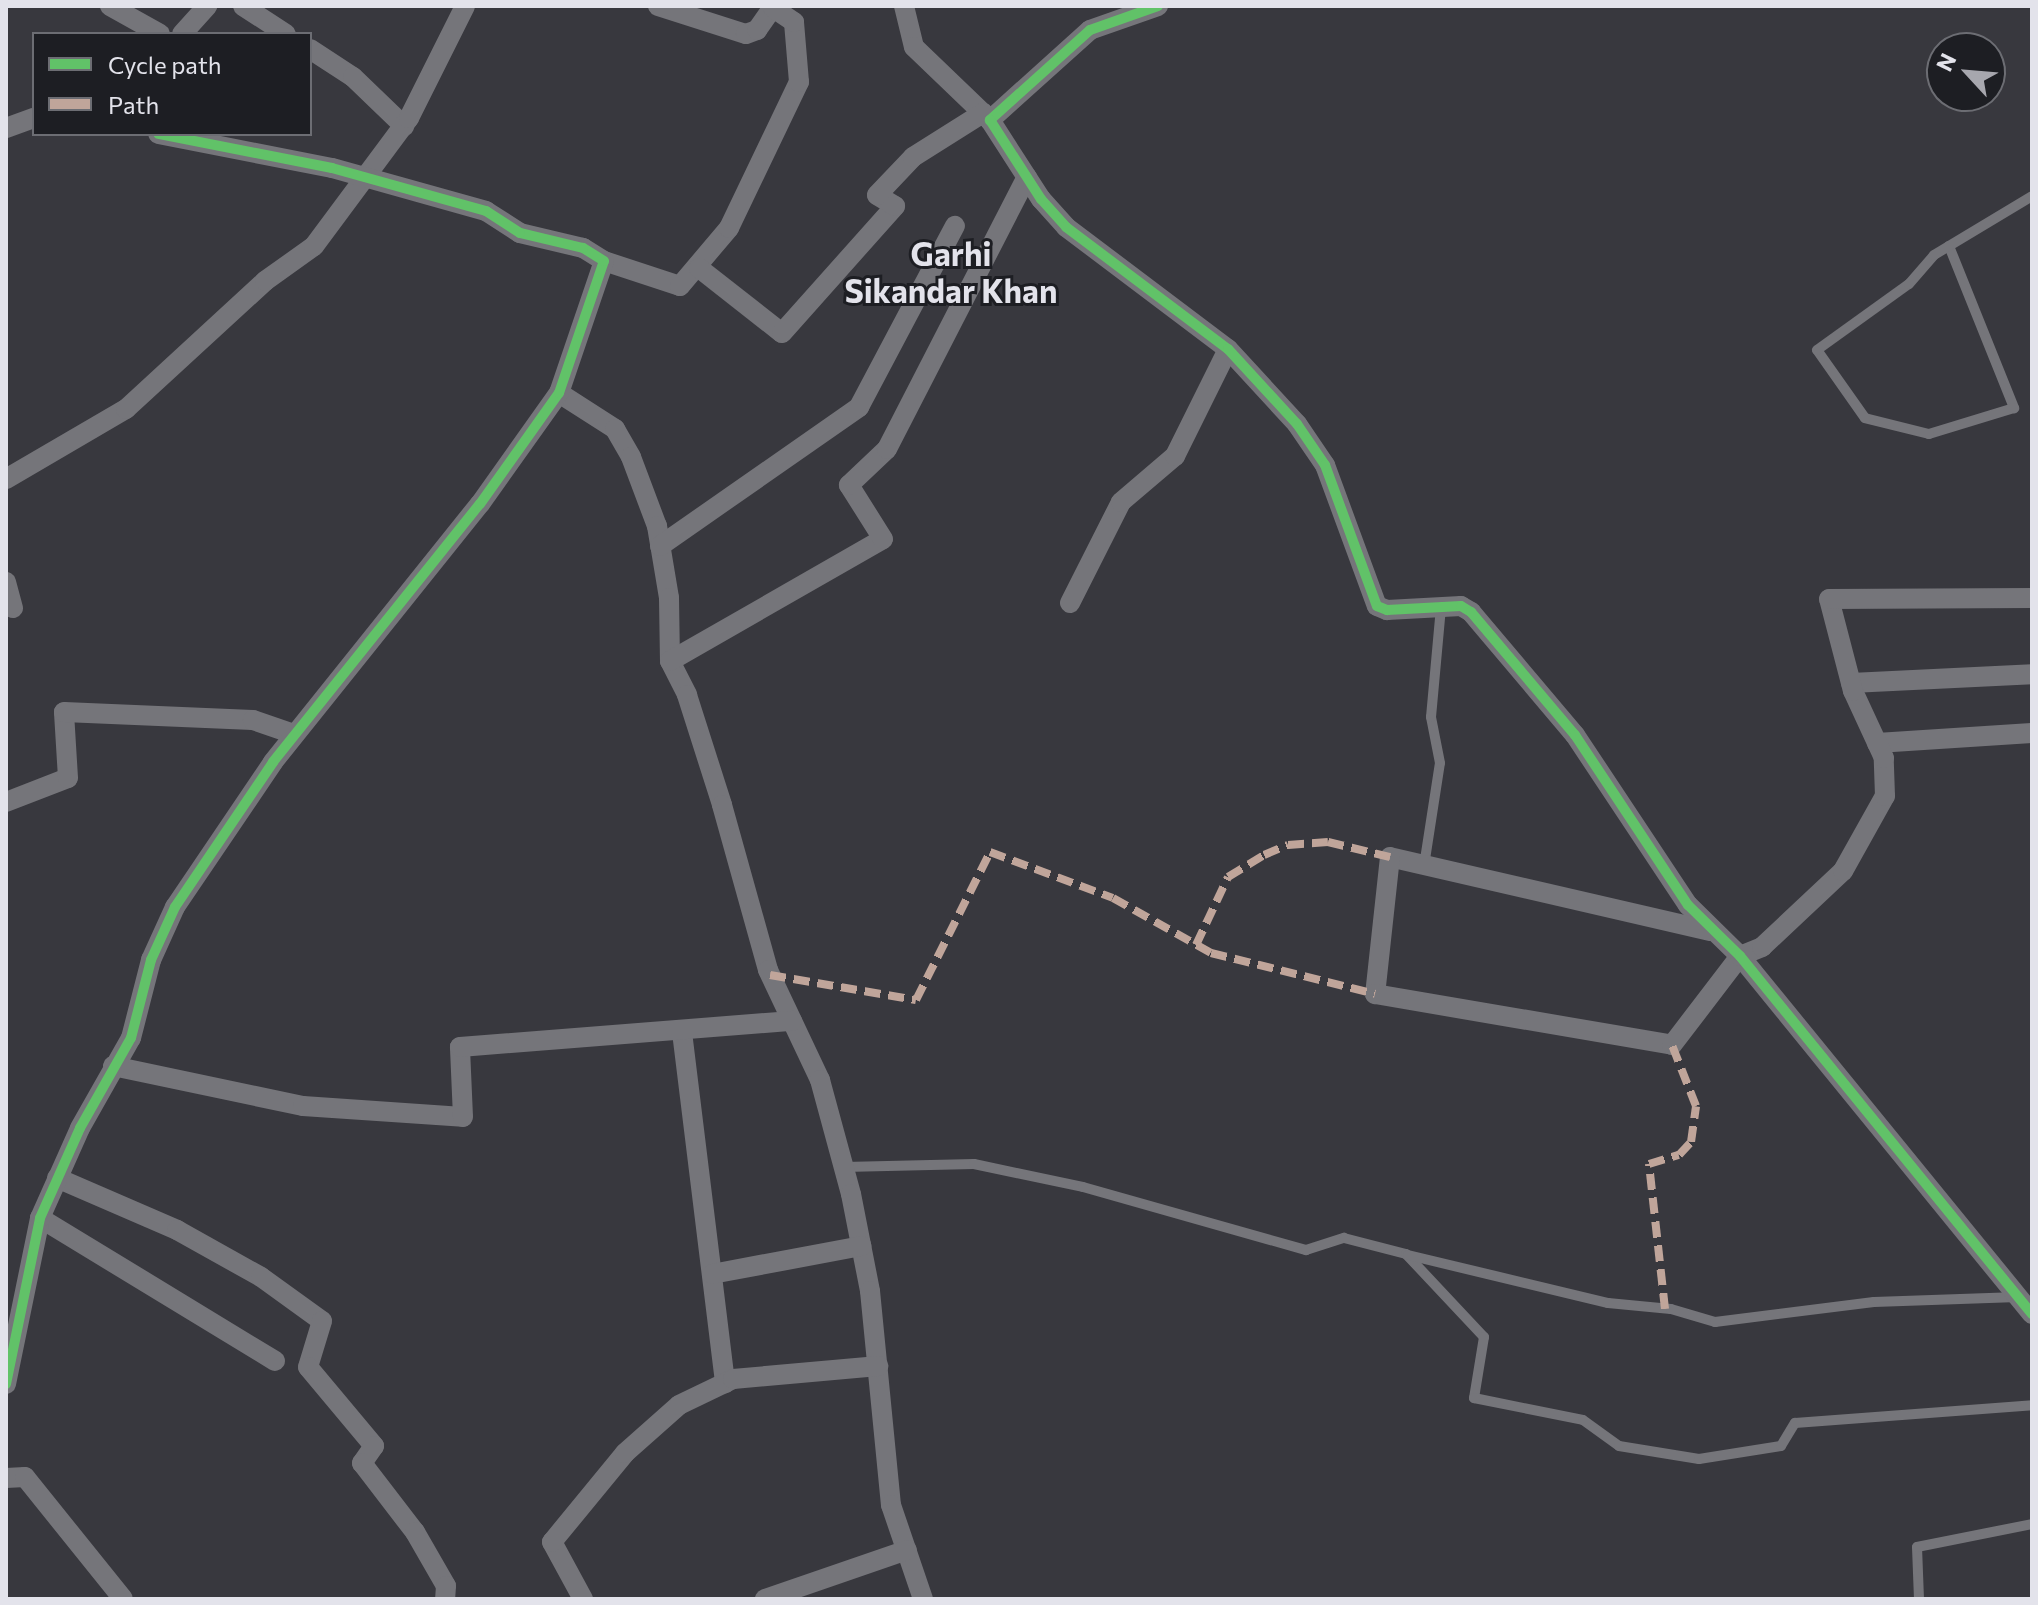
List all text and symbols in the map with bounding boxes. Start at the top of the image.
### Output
legend [32,32,312,136]
north arrow [1926,32,2006,112]
text: N [1930,49,1962,75]
text: Cycle path [108,50,222,79]
text: Path [108,90,159,119]
district label: Garhi Sikandar Khan [844,235,1058,310]

